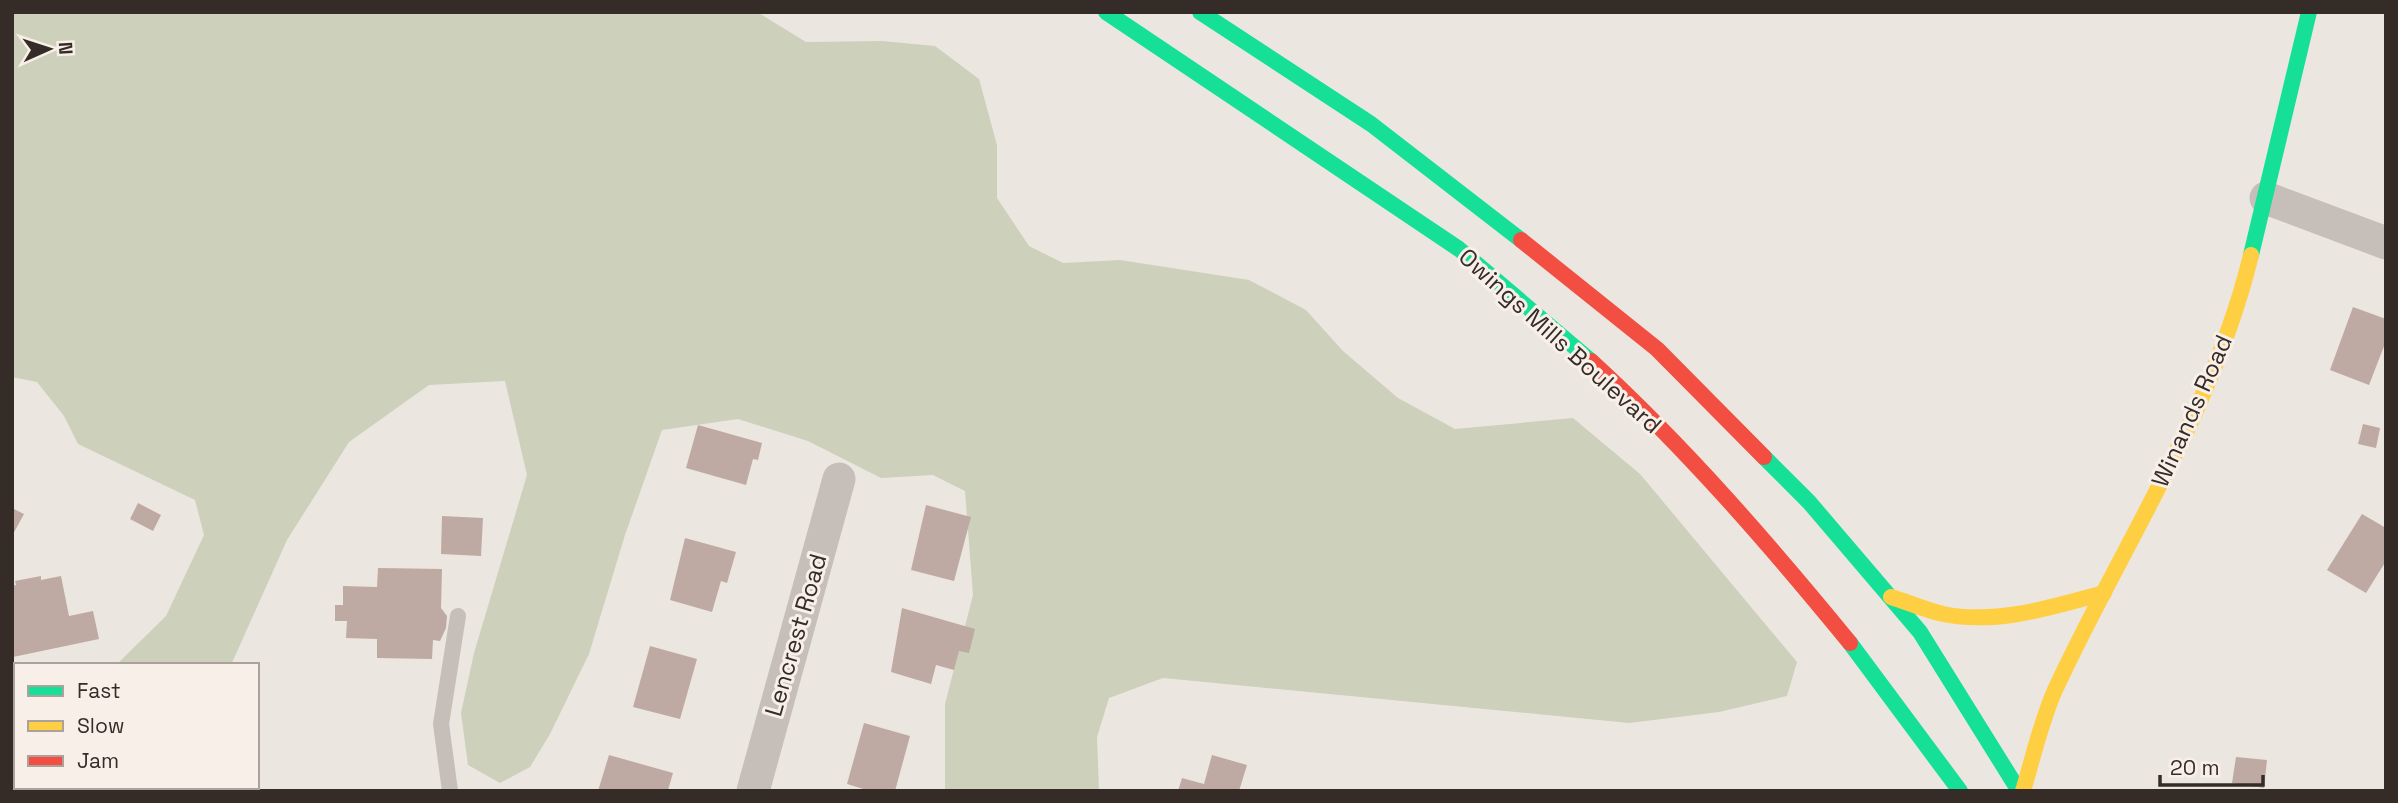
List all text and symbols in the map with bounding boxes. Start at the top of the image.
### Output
north arrow [14,14,84,84]
text: N [53,41,78,55]
street label: Owings Mills Boulevard [1452,241,1668,440]
street label: Winands Road [2144,330,2239,492]
street label: Lencrest Road [758,550,834,720]
legend [14,663,259,789]
text: Fast [77,677,121,704]
text: Slow [77,712,125,739]
scale bar [2160,744,2263,788]
text: Jam [77,747,119,774]
text: 20 m [2170,754,2220,781]

